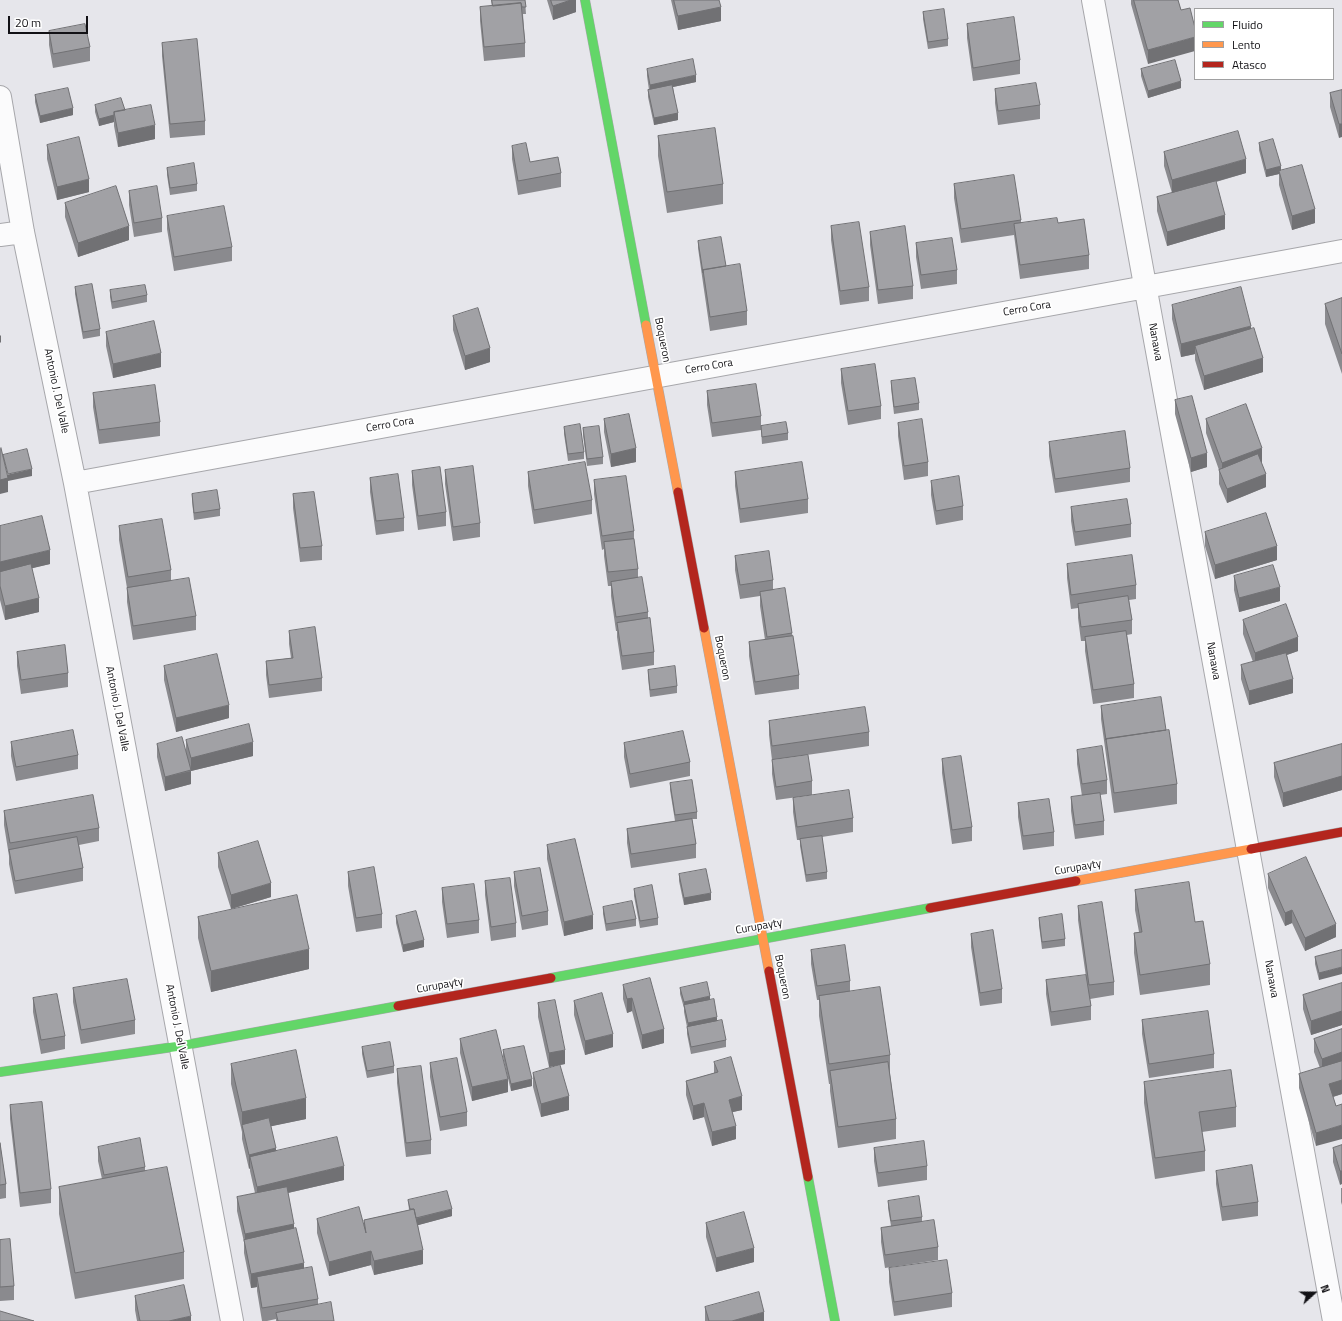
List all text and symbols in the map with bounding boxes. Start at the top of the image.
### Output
scale bar [10,8,90,34]
legend [1194,8,1334,80]
text: 20 m [15,13,41,32]
text: Fluido [1232,15,1263,34]
text: Lento [1232,35,1261,54]
text: Atasco [1232,55,1266,74]
street label: Cerro Cora [1002,298,1052,320]
street label: Boqueron [651,317,673,363]
street label: Nanawa [1145,322,1165,362]
street label: Antonio J. Del Valle [41,347,71,435]
street label: Cerro Cora [684,356,734,378]
street label: Cerro Cora [365,414,415,436]
street label: Boqueron [711,635,733,681]
street label: Nanawa [1203,641,1223,681]
street label: Antonio J. Del Valle [102,665,132,753]
street label: Curupayty [1054,857,1102,879]
street label: Curupayty [735,916,783,938]
street label: Boqueron [771,954,793,1000]
street label: Nanawa [1261,959,1281,999]
street label: Curupayty [416,975,464,997]
street label: Antonio J. Del Valle [162,983,192,1071]
north arrow [1294,1273,1334,1313]
text: N [1316,1282,1334,1295]

